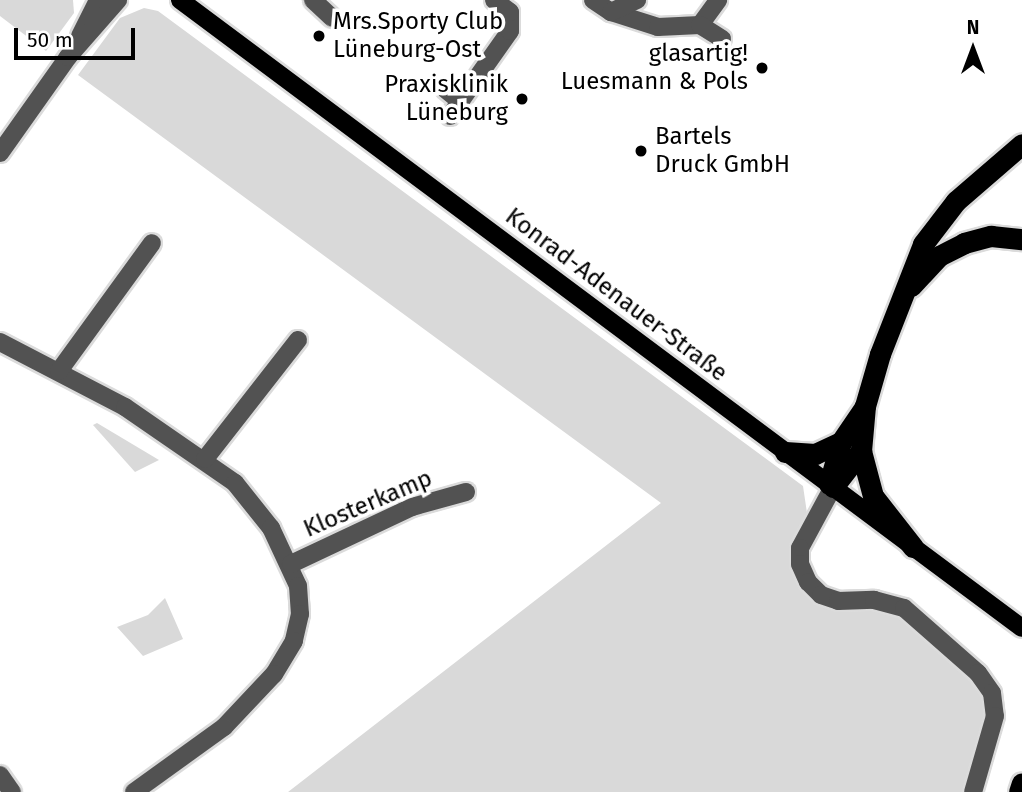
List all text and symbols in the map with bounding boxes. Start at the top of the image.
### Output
place label: Mrs.Sporty Club Lüneburg-Ost [333,8,503,64]
scale bar [18,14,138,58]
north arrow [938,14,1008,84]
text: N [967,16,979,39]
text: 50 m [27,27,73,53]
marker: Mrs.Sporty Club Lüneburg-Ost [311,28,327,44]
place label: glasartig! Luesmann & Pols [561,40,748,96]
marker: glasartig! Luesmann & Pols [754,60,770,76]
place label: Praxisklinik Lüneburg [384,71,508,127]
marker: Praxisklinik Lüneburg [514,91,530,107]
place label: Bartels Druck GmbH [655,123,790,179]
marker: Bartels Druck GmbH [633,143,649,159]
street label: Konrad-Adenauer-Straße [499,202,733,388]
street label: Klosterkamp [299,464,437,544]

